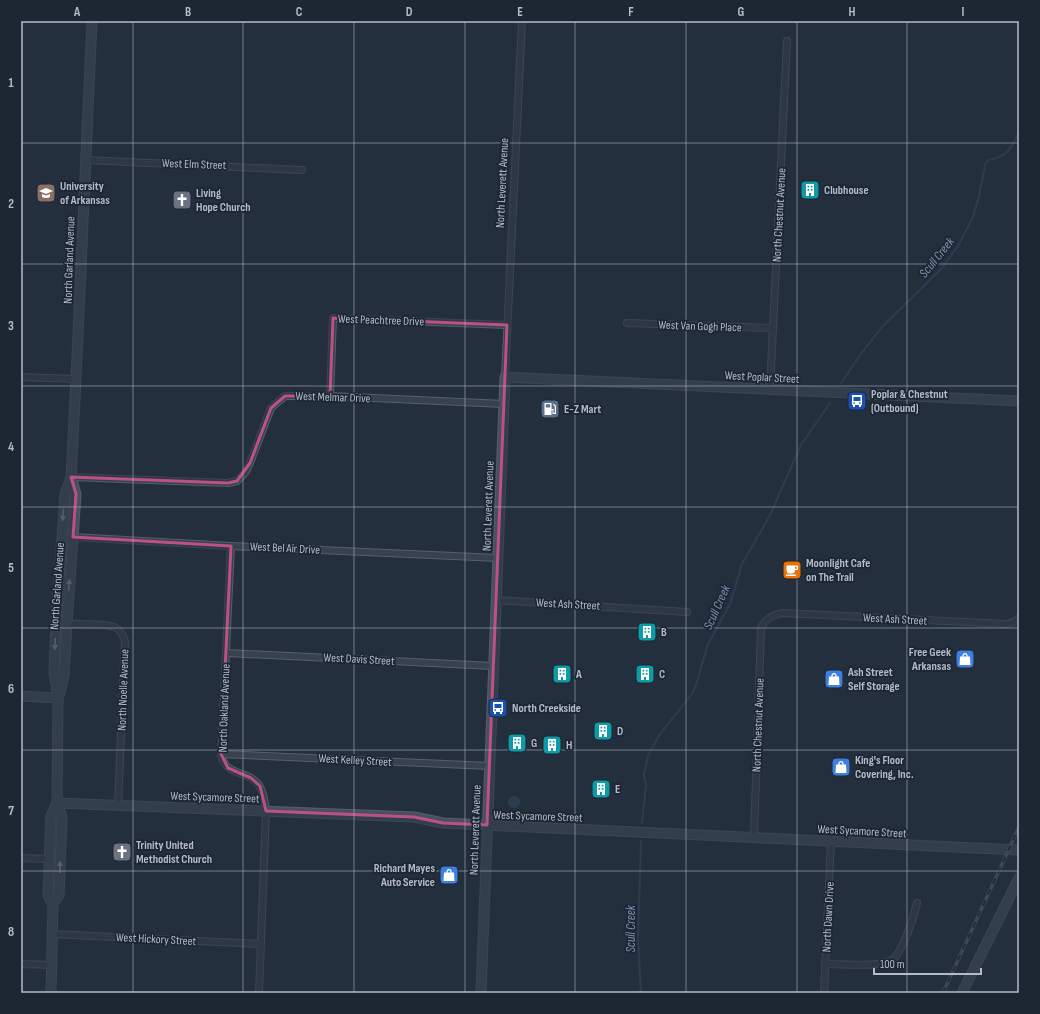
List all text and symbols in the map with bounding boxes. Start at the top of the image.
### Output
text: A [73,4,81,20]
text: B [185,4,191,20]
text: C [296,4,303,20]
text: D [406,4,413,20]
text: E [517,4,523,20]
text: F [628,4,634,20]
text: G [738,4,745,20]
text: H [849,4,856,20]
text: I [962,4,965,20]
text: 1 [8,75,14,91]
street label: North Leverett Avenue [493,137,512,229]
street label: West Elm Street [162,156,227,173]
street label: North Chestnut Avenue [770,167,789,262]
place label: University of Arkansas [60,179,110,208]
building icon: Clubhouse [799,179,821,201]
school or university icon: University of Arkansas [35,182,57,204]
place label: Clubhouse [824,183,869,198]
place label: Living Hope Church [196,186,251,215]
church icon: Living Hope Church [171,189,193,211]
text: 2 [8,196,14,212]
street label: North Garland Avenue [60,216,79,304]
water label: Scull Creek [916,233,959,281]
street label: West Peachtree Drive [338,311,425,330]
text: 3 [8,318,14,334]
street label: West Van Gogh Place [658,318,742,335]
street label: West Poplar Street [724,368,800,387]
place label: Poplar & Chestnut (Outbound) [871,387,948,416]
street label: West Melmar Drive [295,389,371,406]
bus stop icon: Poplar & Chestnut (Outbound) [846,390,868,412]
fuel station icon: E-Z Mart [539,398,561,420]
place label: E-Z Mart [564,402,601,417]
text: 4 [8,439,14,455]
street label: North Leverett Avenue [479,460,498,551]
one-way arrow [60,509,67,521]
street label: West Bel Air Drive [249,539,321,558]
street label: North Garland Avenue [47,542,68,630]
place label: Moonlight Cafe on The Trail [806,556,870,585]
cafe icon: Moonlight Cafe on The Trail [781,559,803,581]
text: 5 [8,560,14,576]
one-way arrow [66,579,73,591]
water label: Scull Creek [700,582,734,632]
street label: West Ash Street [536,595,601,614]
street label: West Ash Street [863,610,928,629]
building icon: B [636,621,658,643]
place label: B [661,625,667,640]
one-way arrow [52,638,58,651]
place label: Free Geek Arkansas [909,645,951,674]
shop icon: Free Geek Arkansas [954,648,976,670]
street label: North Noelle Avenue [115,649,132,731]
street label: West Davis Street [323,650,395,669]
street label: North Oakland Avenue [215,663,234,753]
building icon: A [551,663,573,685]
building icon: C [634,663,656,685]
place label: Ash Street Self Storage [847,665,900,694]
place label: A [575,667,582,682]
place label: C [659,667,665,682]
shop icon: Ash Street Self Storage [823,668,845,690]
street label: North Chestnut Avenue [749,678,768,772]
text: 6 [8,681,14,697]
bus stop icon: North Creekside [487,697,509,719]
place label: North Creekside [512,701,581,716]
building icon: D [592,720,614,742]
place label: D [617,724,623,739]
building icon: G [506,732,528,754]
building icon: H [541,734,563,756]
place label: G [531,736,537,751]
place label: H [566,738,572,753]
street label: West Kelley Street [318,751,392,770]
place label: King's Floor Covering, Inc. [855,753,914,782]
shop icon: King's Floor Covering, Inc. [830,756,852,778]
building icon: E [590,778,612,800]
place label: E [615,782,620,797]
street label: North Leverett Avenue [466,784,485,875]
street label: West Sycamore Street [170,788,260,807]
text: 7 [8,803,14,819]
street label: West Sycamore Street [493,807,583,826]
street label: West Sycamore Street [817,822,907,841]
place label: Trinity United Methodist Church [136,838,212,867]
church icon: Trinity United Methodist Church [111,841,133,863]
one-way arrow [57,860,63,873]
place label: Richard Mayes Auto Service [374,861,435,890]
shop icon: Richard Mayes Auto Service [438,864,460,886]
street label: North Dawn Drive [819,881,838,953]
water label: Scull Creek [623,904,639,953]
text: 8 [8,924,14,940]
street label: West Hickory Street [116,930,197,949]
scale bar [874,950,981,976]
text: 100 m [880,957,905,972]

